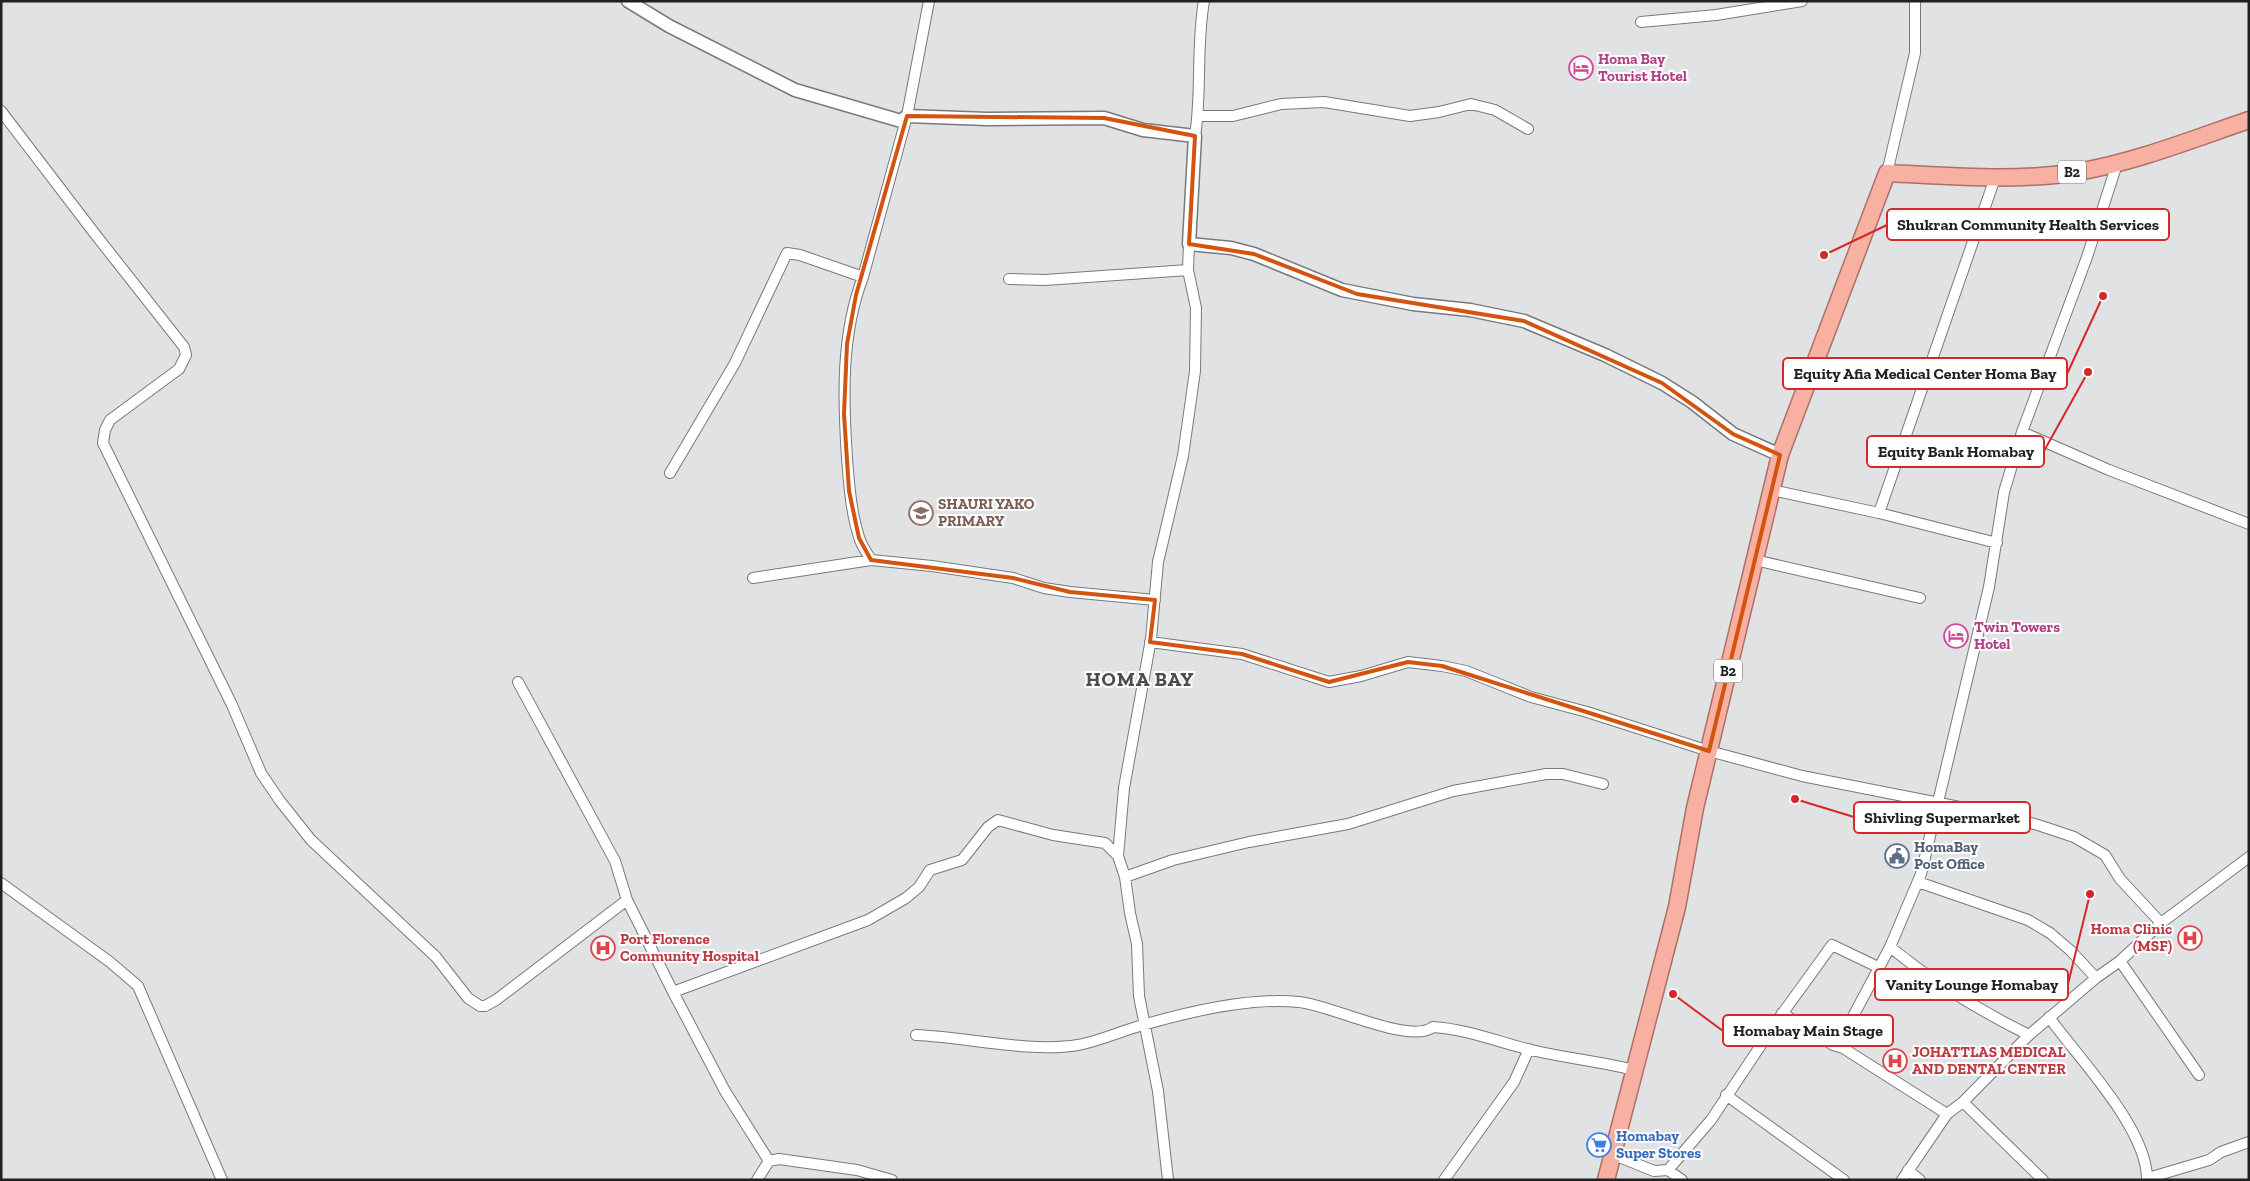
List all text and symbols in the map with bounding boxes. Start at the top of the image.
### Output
place label: Homa Bay Tourist Hotel [1598,50,1687,85]
hotel icon: Homa Bay Tourist Hotel [1568,55,1594,81]
road number: B2 [2058,160,2086,183]
callout: Shukran Community Health Services [1887,209,2169,240]
text: Shukran Community Health Services [1897,215,2159,234]
callout: Equity Afia Medical Center Homa Bay [1783,358,2067,389]
text: Equity Afia Medical Center Homa Bay [1794,364,2057,383]
callout: Equity Bank Homabay [1867,436,2044,467]
text: Equity Bank Homabay [1878,442,2035,461]
place label: SHAURI YAKO PRIMARY [938,495,1035,530]
school or university icon: SHAURI YAKO PRIMARY [908,500,934,526]
place label: Twin Towers Hotel [1974,618,2060,653]
hotel icon: Twin Towers Hotel [1943,623,1969,649]
road number: B2 [1714,659,1742,682]
district label: HOMA BAY [1086,667,1194,691]
callout: Shivling Supermarket [1854,802,2030,833]
text: Shivling Supermarket [1864,808,2021,827]
place label: HomaBay Post Office [1914,838,1985,873]
public building icon: HomaBay Post Office [1884,843,1910,869]
place label: Homa Clinic (MSF) [2091,920,2172,955]
hospital icon: Homa Clinic (MSF) [2177,925,2203,951]
place label: Port Florence Community Hospital [620,930,759,965]
hospital icon: Port Florence Community Hospital [590,935,616,961]
callout: Vanity Lounge Homabay [1875,969,2068,1000]
text: Vanity Lounge Homabay [1886,975,2059,994]
callout: Homabay Main Stage [1723,1015,1893,1046]
text: Homabay Main Stage [1733,1021,1883,1040]
place label: JOHATTLAS MEDICAL AND DENTAL CENTER [1912,1043,2067,1078]
hospital icon: JOHATTLAS MEDICAL AND DENTAL CENTER [1882,1048,1908,1074]
place label: Homabay Super Stores [1616,1127,1701,1162]
supermarket icon: Homabay Super Stores [1586,1132,1612,1158]

